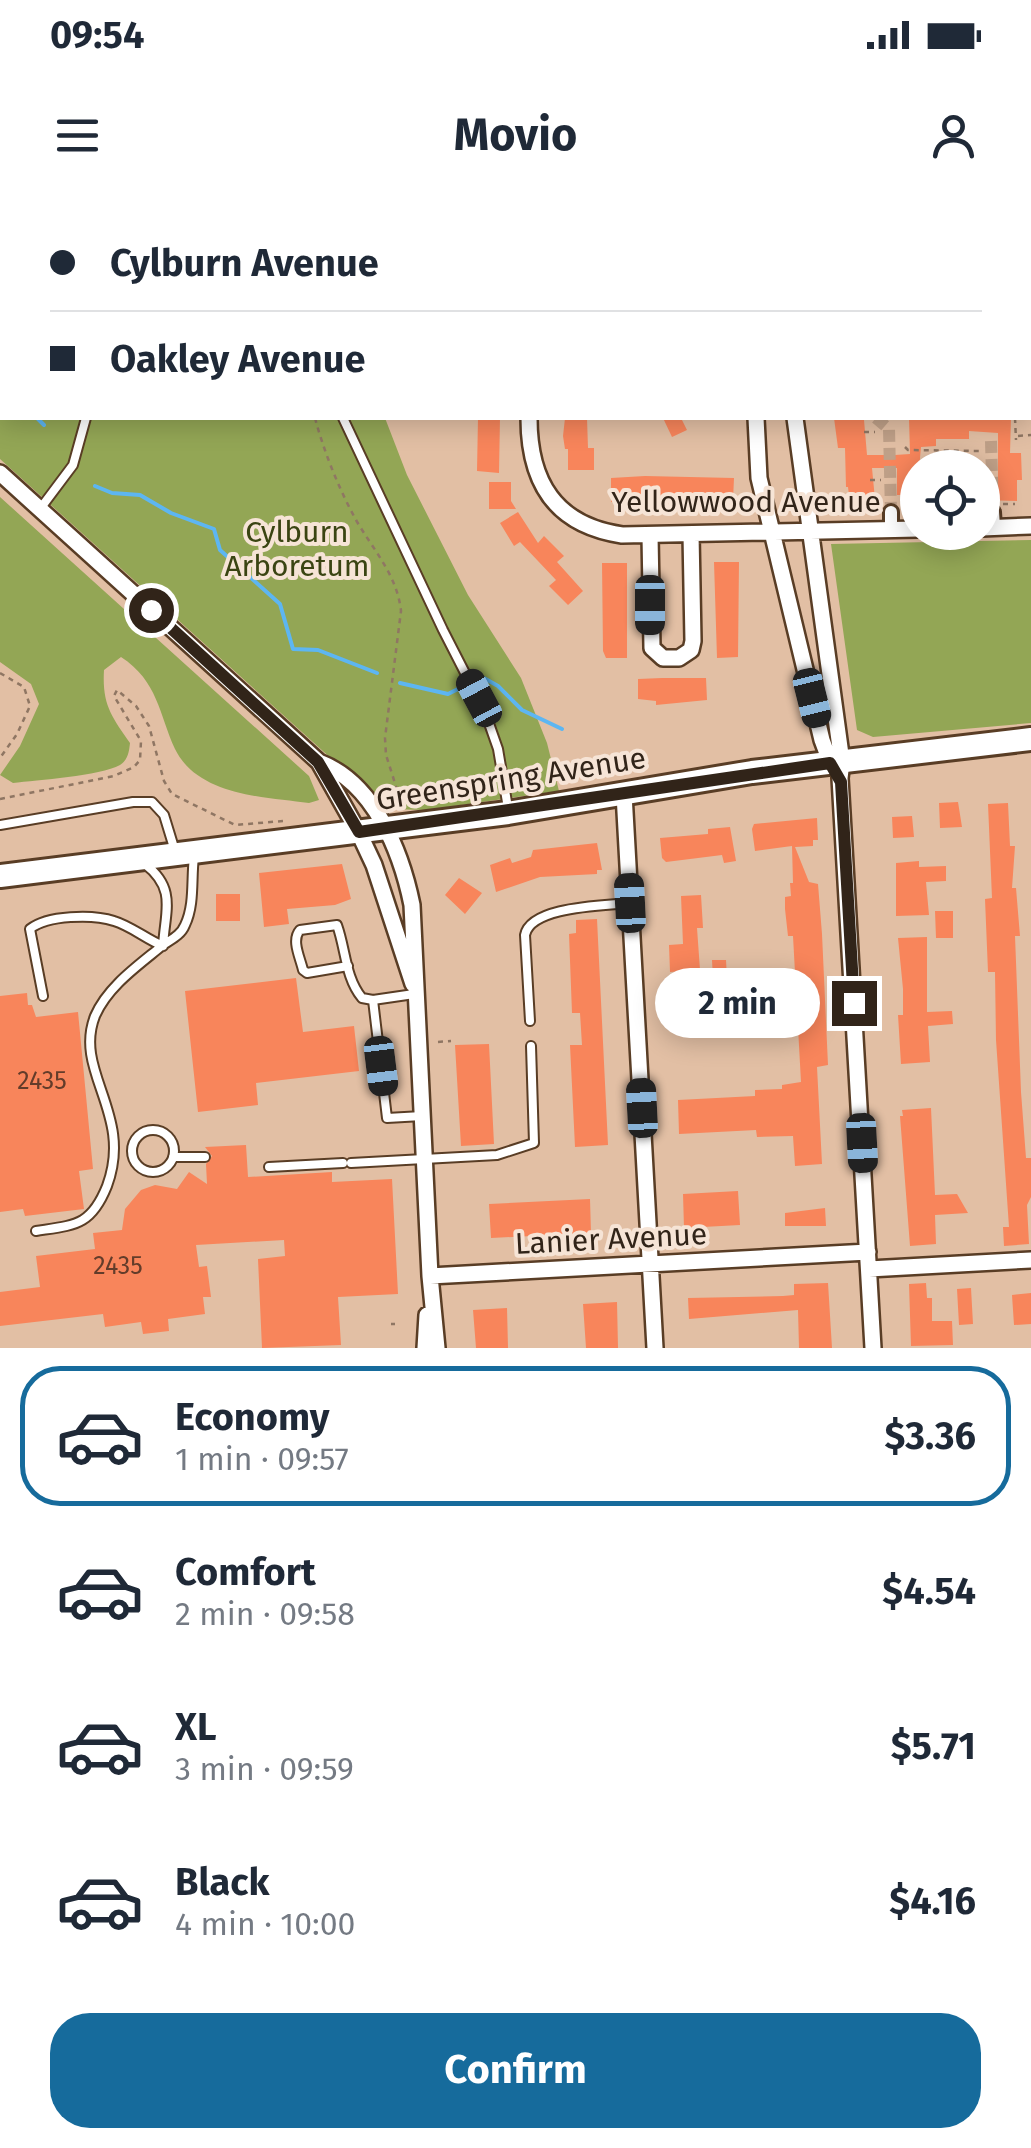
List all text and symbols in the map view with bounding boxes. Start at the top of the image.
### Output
text: 09:54 [50,12,144,58]
icon: menu [50,108,105,163]
text: Movio [454,108,577,162]
icon: person [926,108,981,163]
text: Cylburn Avenue [110,240,379,286]
text: Oakley Avenue [110,336,365,382]
map controls [900,450,1000,550]
button: locate [900,450,1000,550]
street label: Yellowwood Avenue [611,484,881,520]
park label: Cylburn Arboretum [224,514,370,584]
car [635,575,665,635]
route start [129,588,174,633]
car [452,664,506,732]
car [790,665,834,731]
street label: Greenspring Avenue [374,740,648,818]
car [613,872,647,934]
callout: 2 min [654,968,819,1038]
route end [832,981,877,1026]
text: 2 min [698,984,777,1022]
car [362,1034,400,1098]
house number: 2435 [17,1066,67,1096]
car [625,1077,659,1139]
car [845,1112,879,1174]
street label: Lanier Avenue [514,1216,708,1262]
house number: 2435 [93,1251,143,1281]
icon: car [55,1391,145,1481]
text: Economy [175,1394,330,1440]
text: $3.36 [884,1413,976,1459]
text: 1 min · 09:57 [175,1440,349,1478]
icon: car [55,1546,145,1636]
text: Comfort [175,1549,316,1595]
text: $4.54 [882,1568,976,1614]
text: 2 min · 09:58 [175,1595,355,1633]
icon: car [55,1701,145,1791]
text: XL [175,1704,217,1750]
text: $5.71 [891,1723,976,1769]
text: 3 min · 09:59 [175,1750,354,1788]
icon: car [55,1856,145,1946]
text: Black [175,1859,270,1905]
text: $4.16 [889,1878,976,1924]
text: 4 min · 10:00 [175,1905,355,1943]
button: Confirm [50,2013,981,2128]

